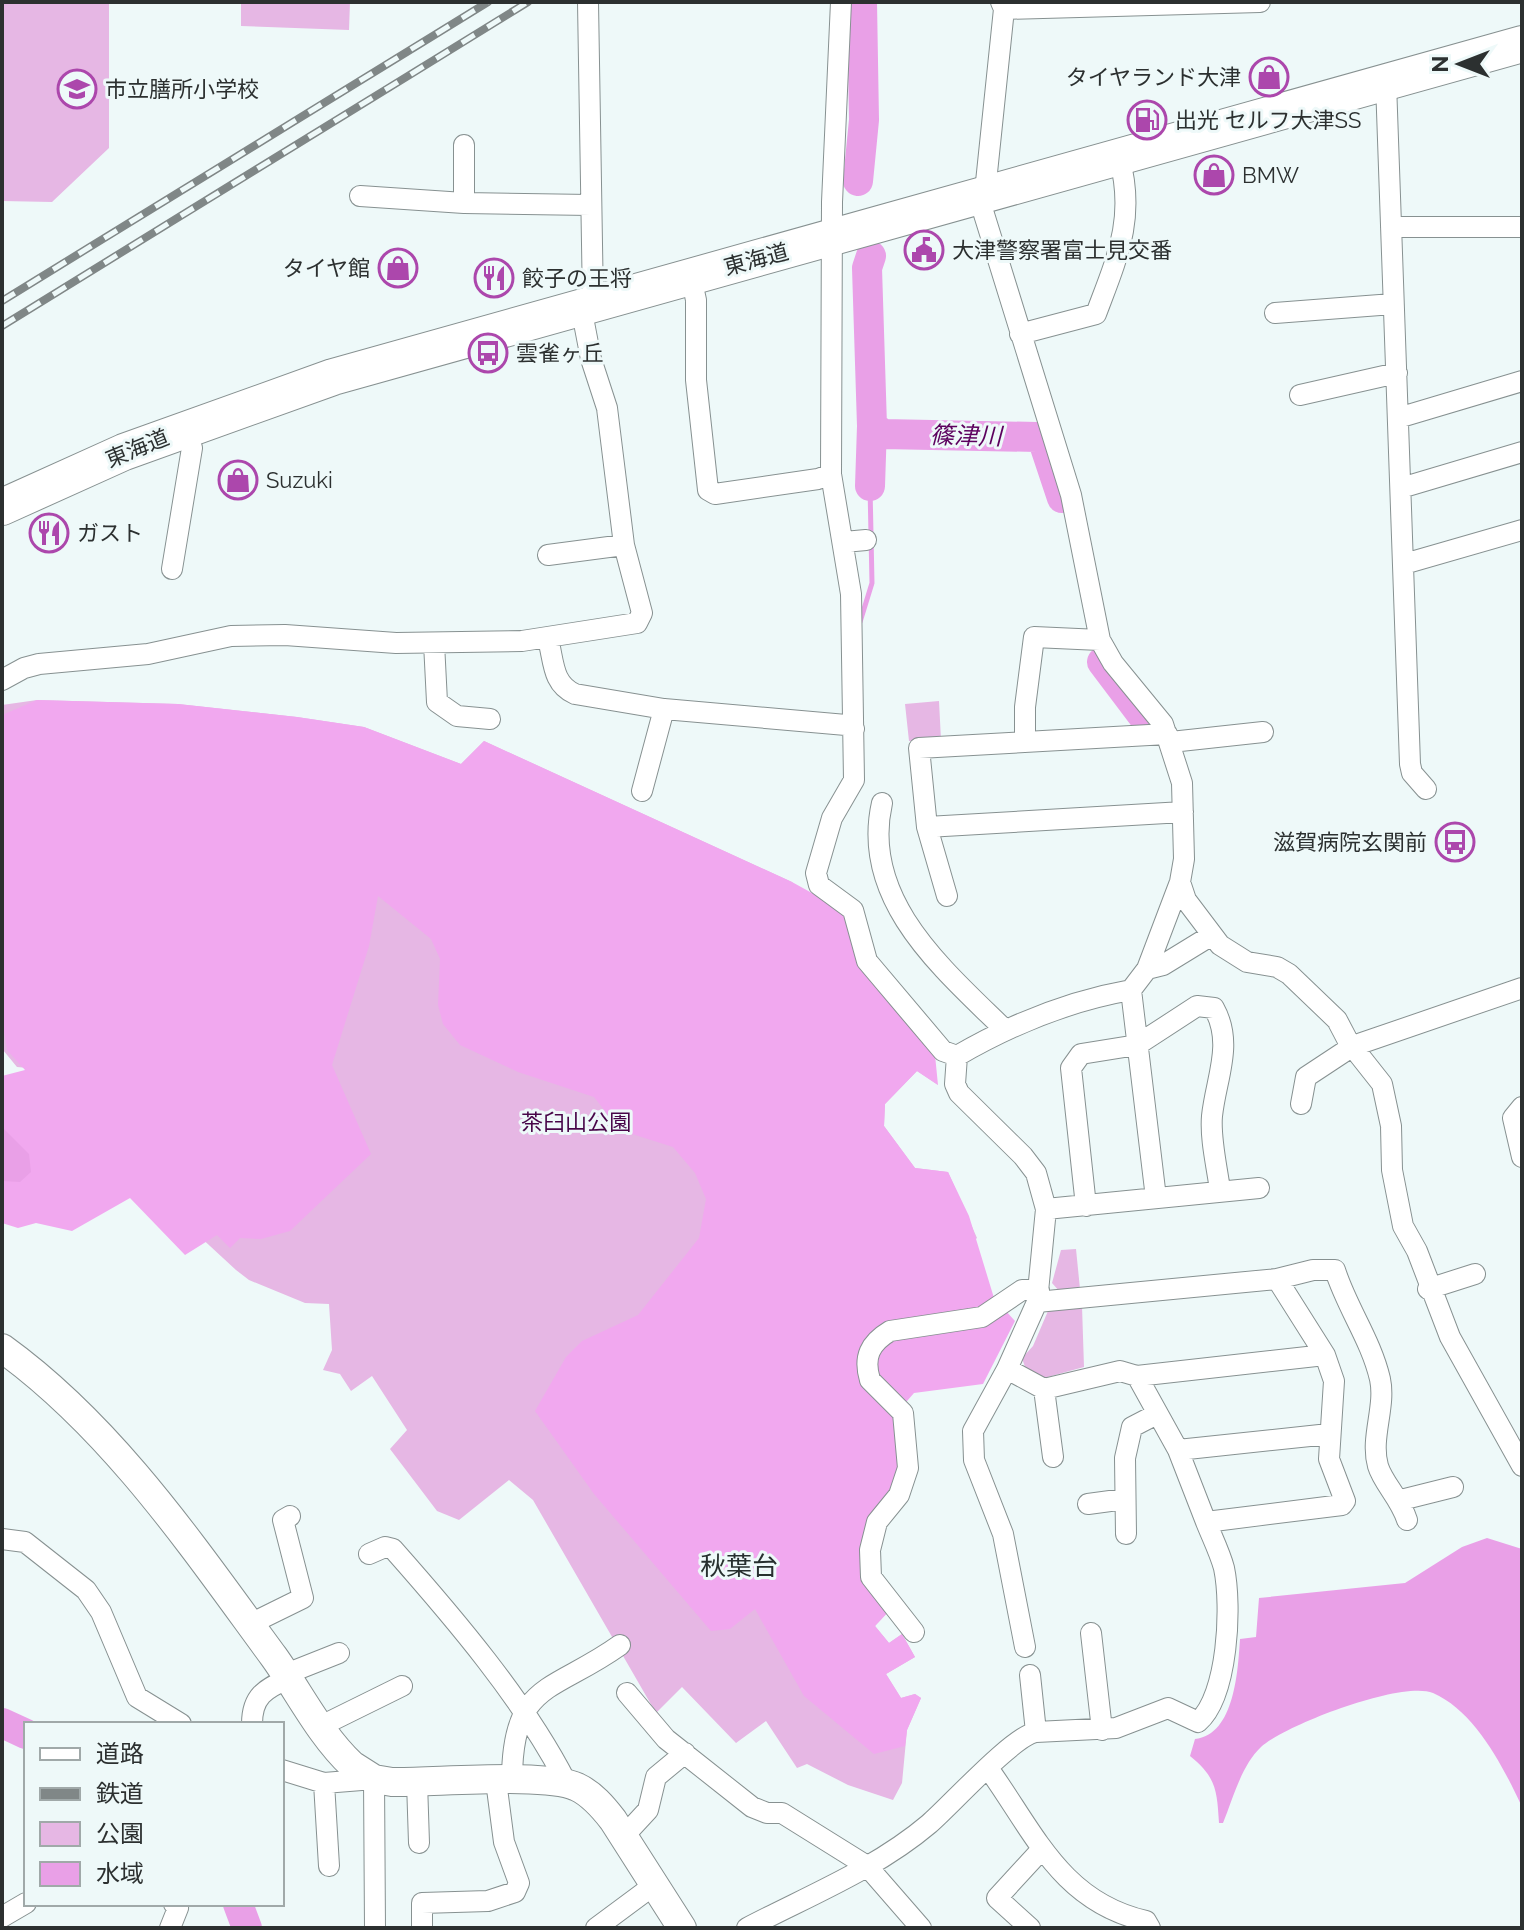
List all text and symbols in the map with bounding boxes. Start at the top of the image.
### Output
north arrow [1420,24,1500,104]
shop icon: タイヤランド大津 [1248,56,1290,98]
text: N [1427,56,1453,72]
place label: タイヤランド大津 [1066,64,1241,90]
school or university icon: 市立膳所小学校 [56,68,98,110]
place label: 市立膳所小学校 [105,76,259,102]
fuel station icon: 出光 セルフ大津SS [1126,99,1168,141]
place label: 出光 セルフ大津SS [1175,107,1361,133]
shop icon: BMW [1193,154,1235,196]
place label: BMW [1242,162,1299,188]
public building icon: 大津警察署富士見交番 [903,229,945,271]
place label: 大津警察署富士見交番 [952,237,1172,263]
street label: 東海道 [721,238,791,280]
shop icon: タイヤ館 [377,247,419,289]
place label: タイヤ館 [283,255,370,281]
restaurant icon: 餃子の王将 [473,257,515,299]
place label: 餃子の王将 [522,265,632,291]
bus stop icon: 雲雀ヶ丘 [467,332,509,374]
place label: 雲雀ヶ丘 [516,340,604,366]
water label: 篠津川 [930,420,1005,451]
street label: 東海道 [102,424,172,472]
shop icon: Suzuki [217,459,259,501]
place label: Suzuki [266,467,333,493]
restaurant icon: ガスト [28,512,70,554]
place label: ガスト [77,520,143,546]
bus stop icon: 滋賀病院玄関前 [1434,821,1476,863]
place label: 滋賀病院玄関前 [1273,829,1427,855]
park label: 茶臼山公園 [521,1109,631,1135]
district label: 秋葉台 [700,1551,778,1581]
legend [24,1722,284,1906]
text: 道路 [96,1739,144,1768]
text: 鉄道 [96,1779,144,1808]
text: 公園 [96,1819,144,1848]
text: 水域 [96,1859,144,1888]

